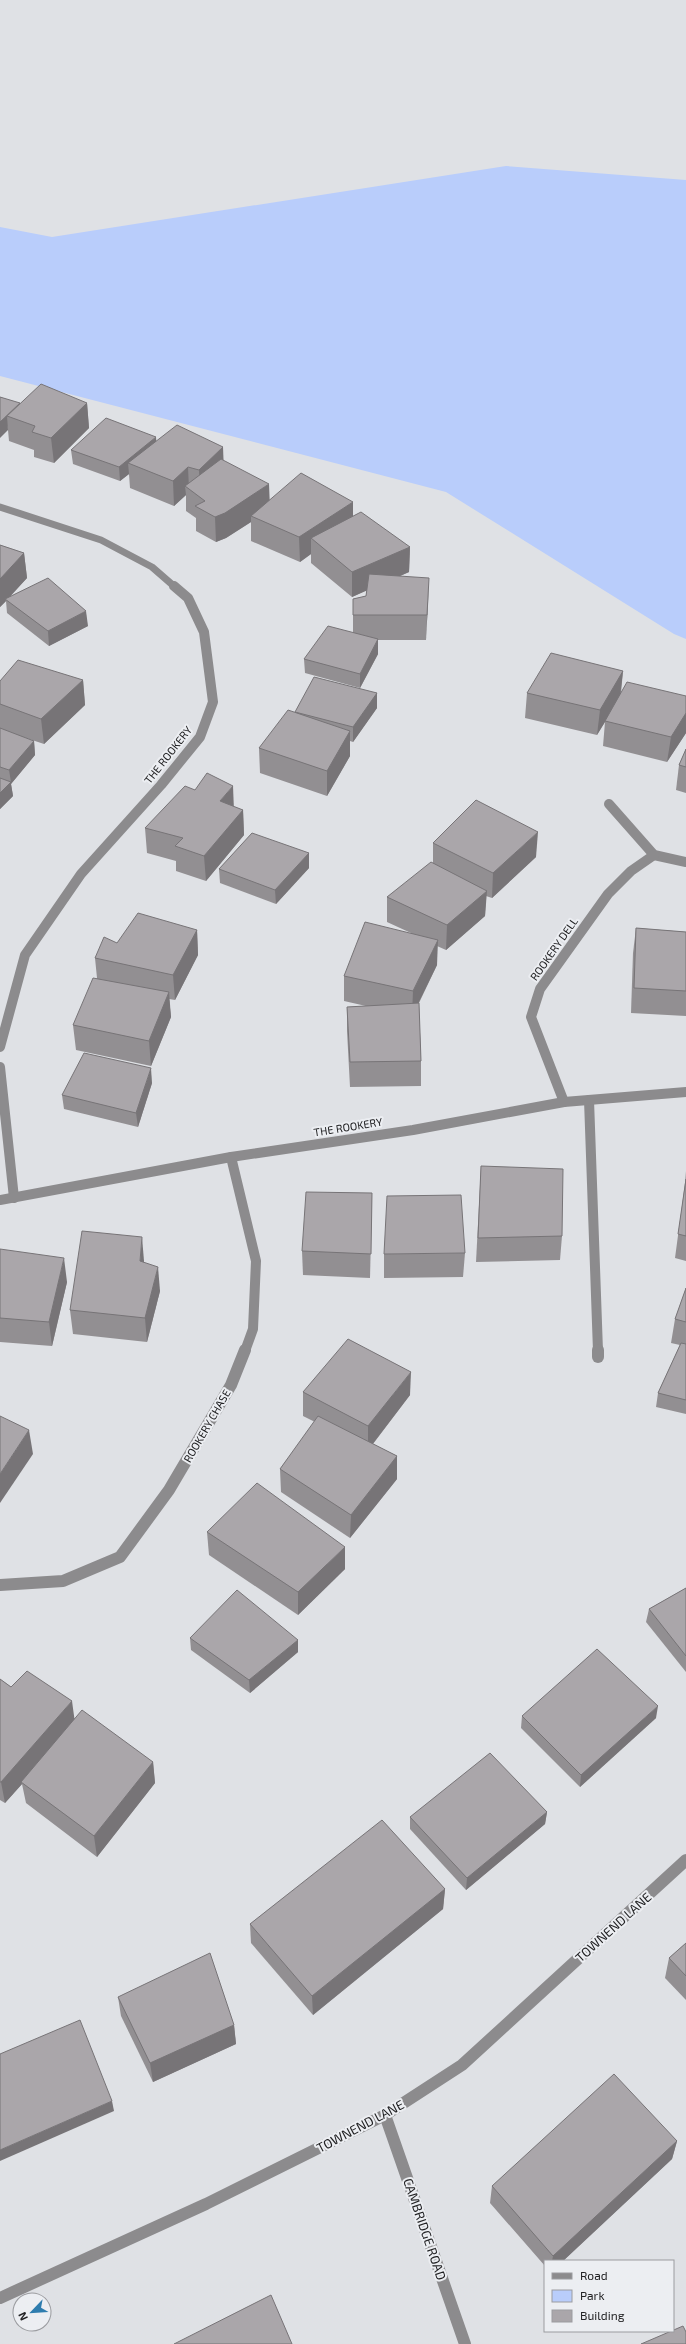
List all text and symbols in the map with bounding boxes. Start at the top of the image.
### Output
street label: THE ROOKERY [141,723,195,786]
street label: ROOKERY DELL [527,914,580,983]
street label: THE ROOKERY [313,1115,384,1138]
street label: ROOKERY CHASE [180,1387,233,1465]
street label: TOWNEND LANE [572,1889,654,1965]
street label: TOWNEND LANE [314,2096,406,2156]
street label: CAMBRIDGE ROAD [400,2176,450,2282]
legend [544,2260,674,2332]
text: Road [580,2268,608,2282]
text: Park [580,2288,605,2302]
north arrow [12,2292,52,2332]
text: Building [580,2308,625,2322]
text: N [15,2310,30,2323]

